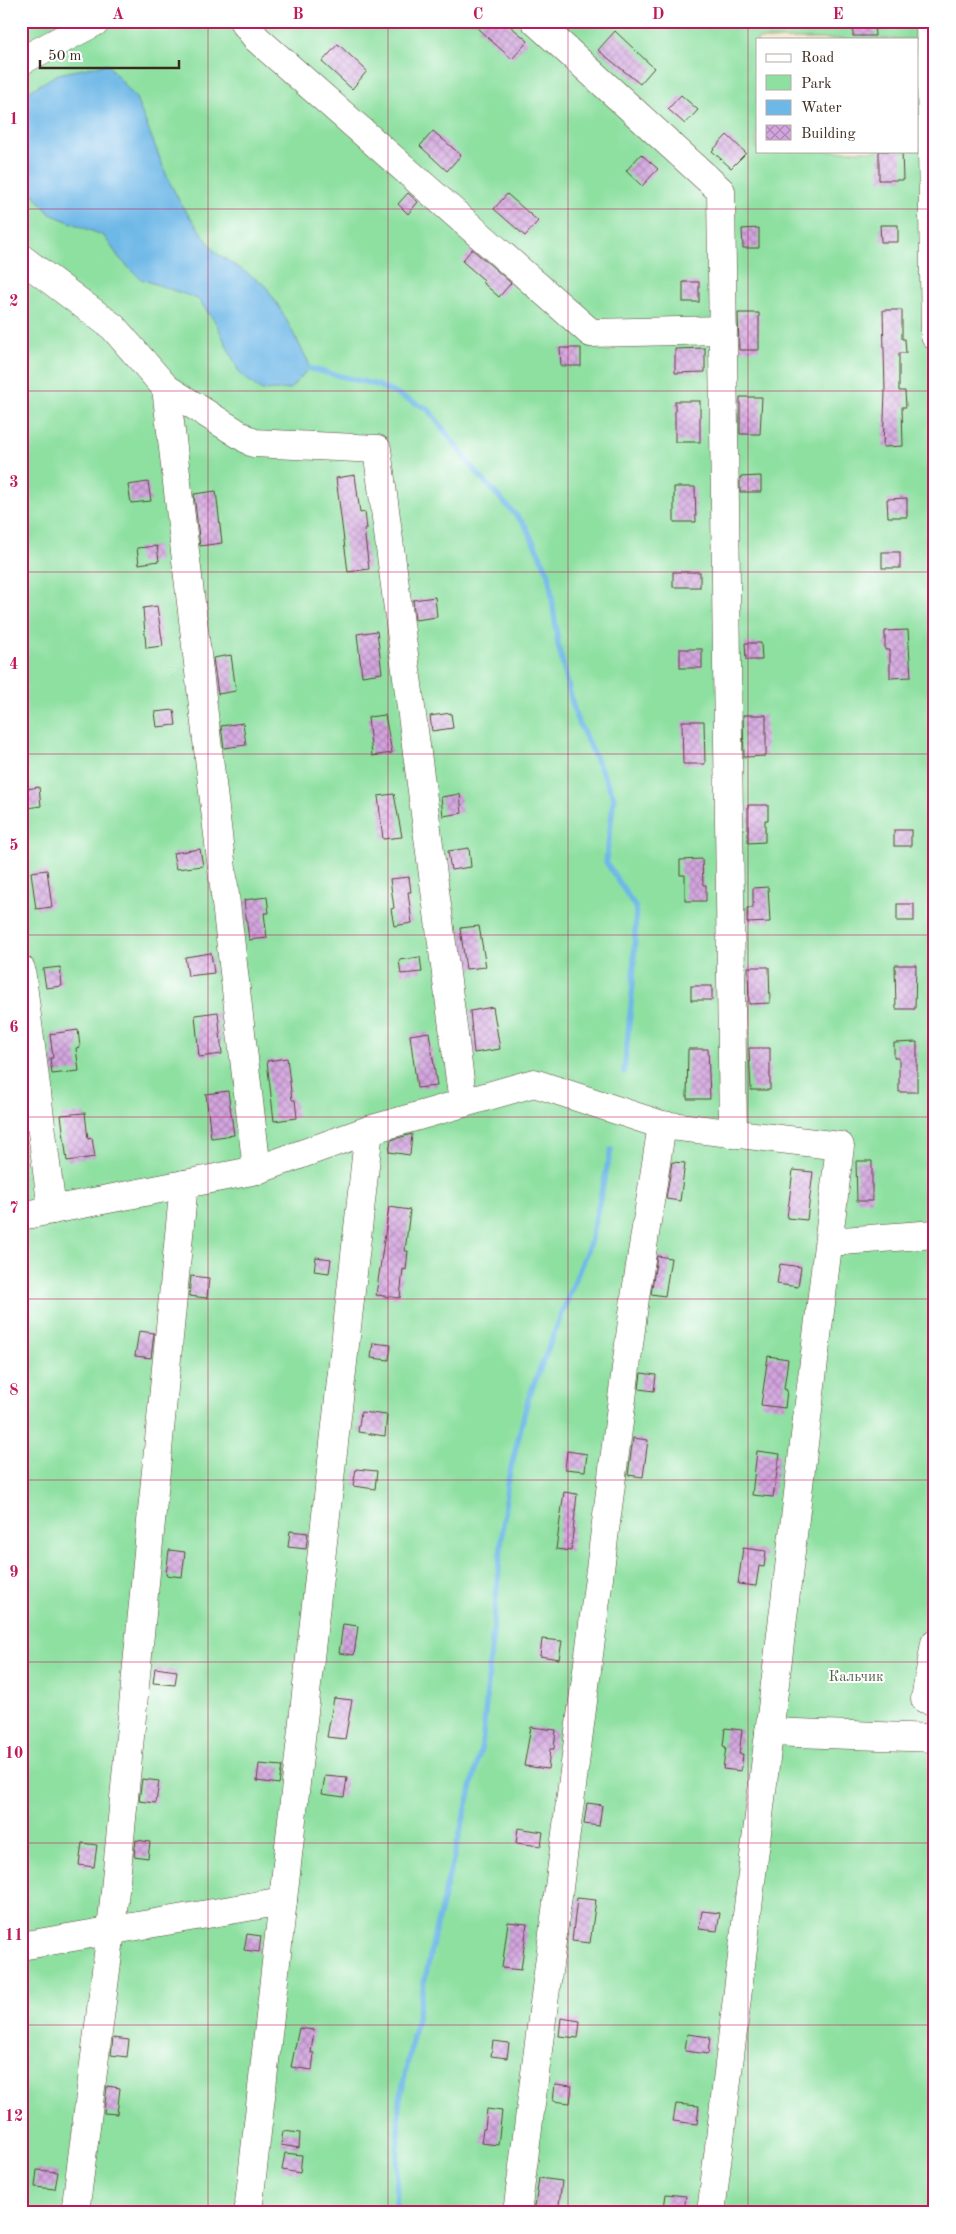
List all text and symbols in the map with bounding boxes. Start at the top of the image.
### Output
text: A [112,7,124,23]
text: B [292,7,304,23]
text: C [473,7,483,23]
text: D [652,7,664,23]
text: E [832,7,844,23]
scale bar [40,38,179,70]
legend [756,38,918,152]
text: 50 m [48,49,82,64]
text: Road [801,51,835,66]
text: Park [801,77,832,92]
text: Water [801,101,842,116]
text: 1 [9,112,19,128]
text: Building [801,127,856,142]
text: 2 [9,294,19,310]
text: 3 [9,475,19,491]
text: 4 [9,657,19,673]
text: 5 [9,838,19,854]
text: 6 [9,1020,19,1036]
text: 7 [9,1201,19,1217]
text: 8 [9,1383,19,1399]
text: 9 [9,1565,19,1581]
park label: Кальчик [828,1670,884,1685]
text: 10 [5,1746,23,1762]
text: 11 [5,1928,23,1944]
text: 12 [5,2109,23,2125]

